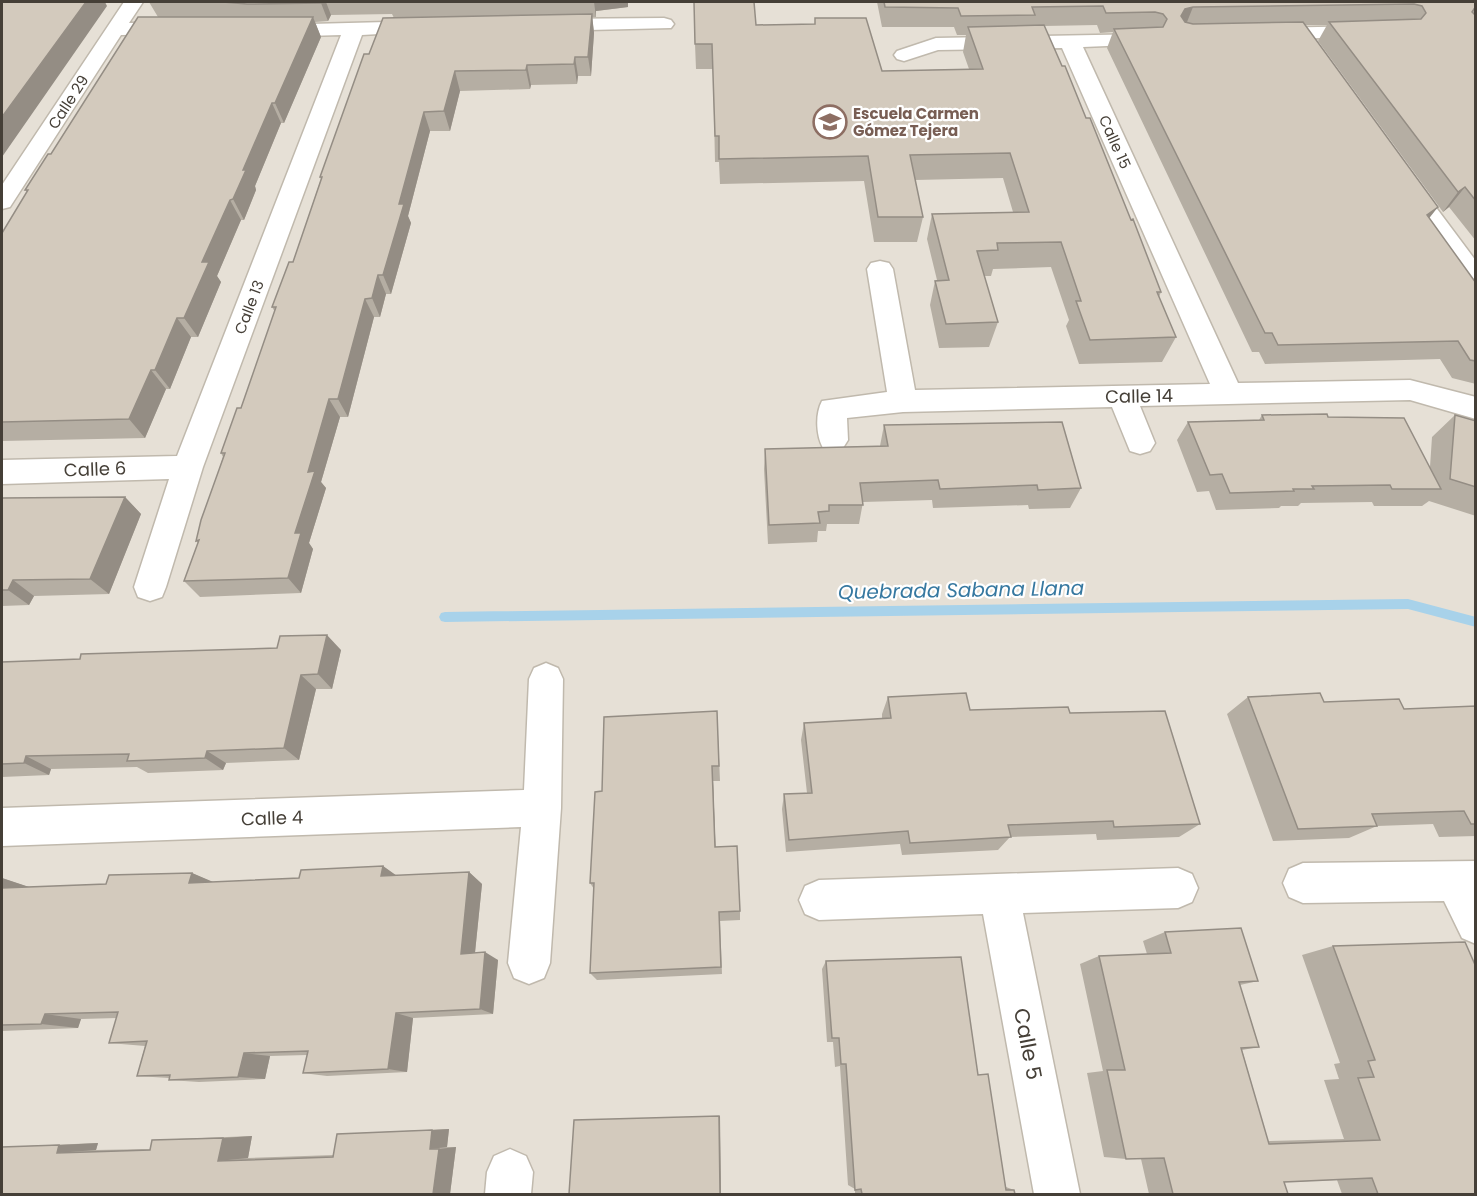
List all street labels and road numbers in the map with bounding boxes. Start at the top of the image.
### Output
street label: Calle 29 [43,71,93,133]
street label: Calle 15 [1094,112,1136,172]
street label: Calle 13 [229,277,269,337]
street label: Calle 14 [1105,383,1173,409]
street label: Calle 6 [63,455,127,483]
street label: Calle 4 [240,804,304,832]
street label: Calle 5 [1007,1006,1049,1082]

